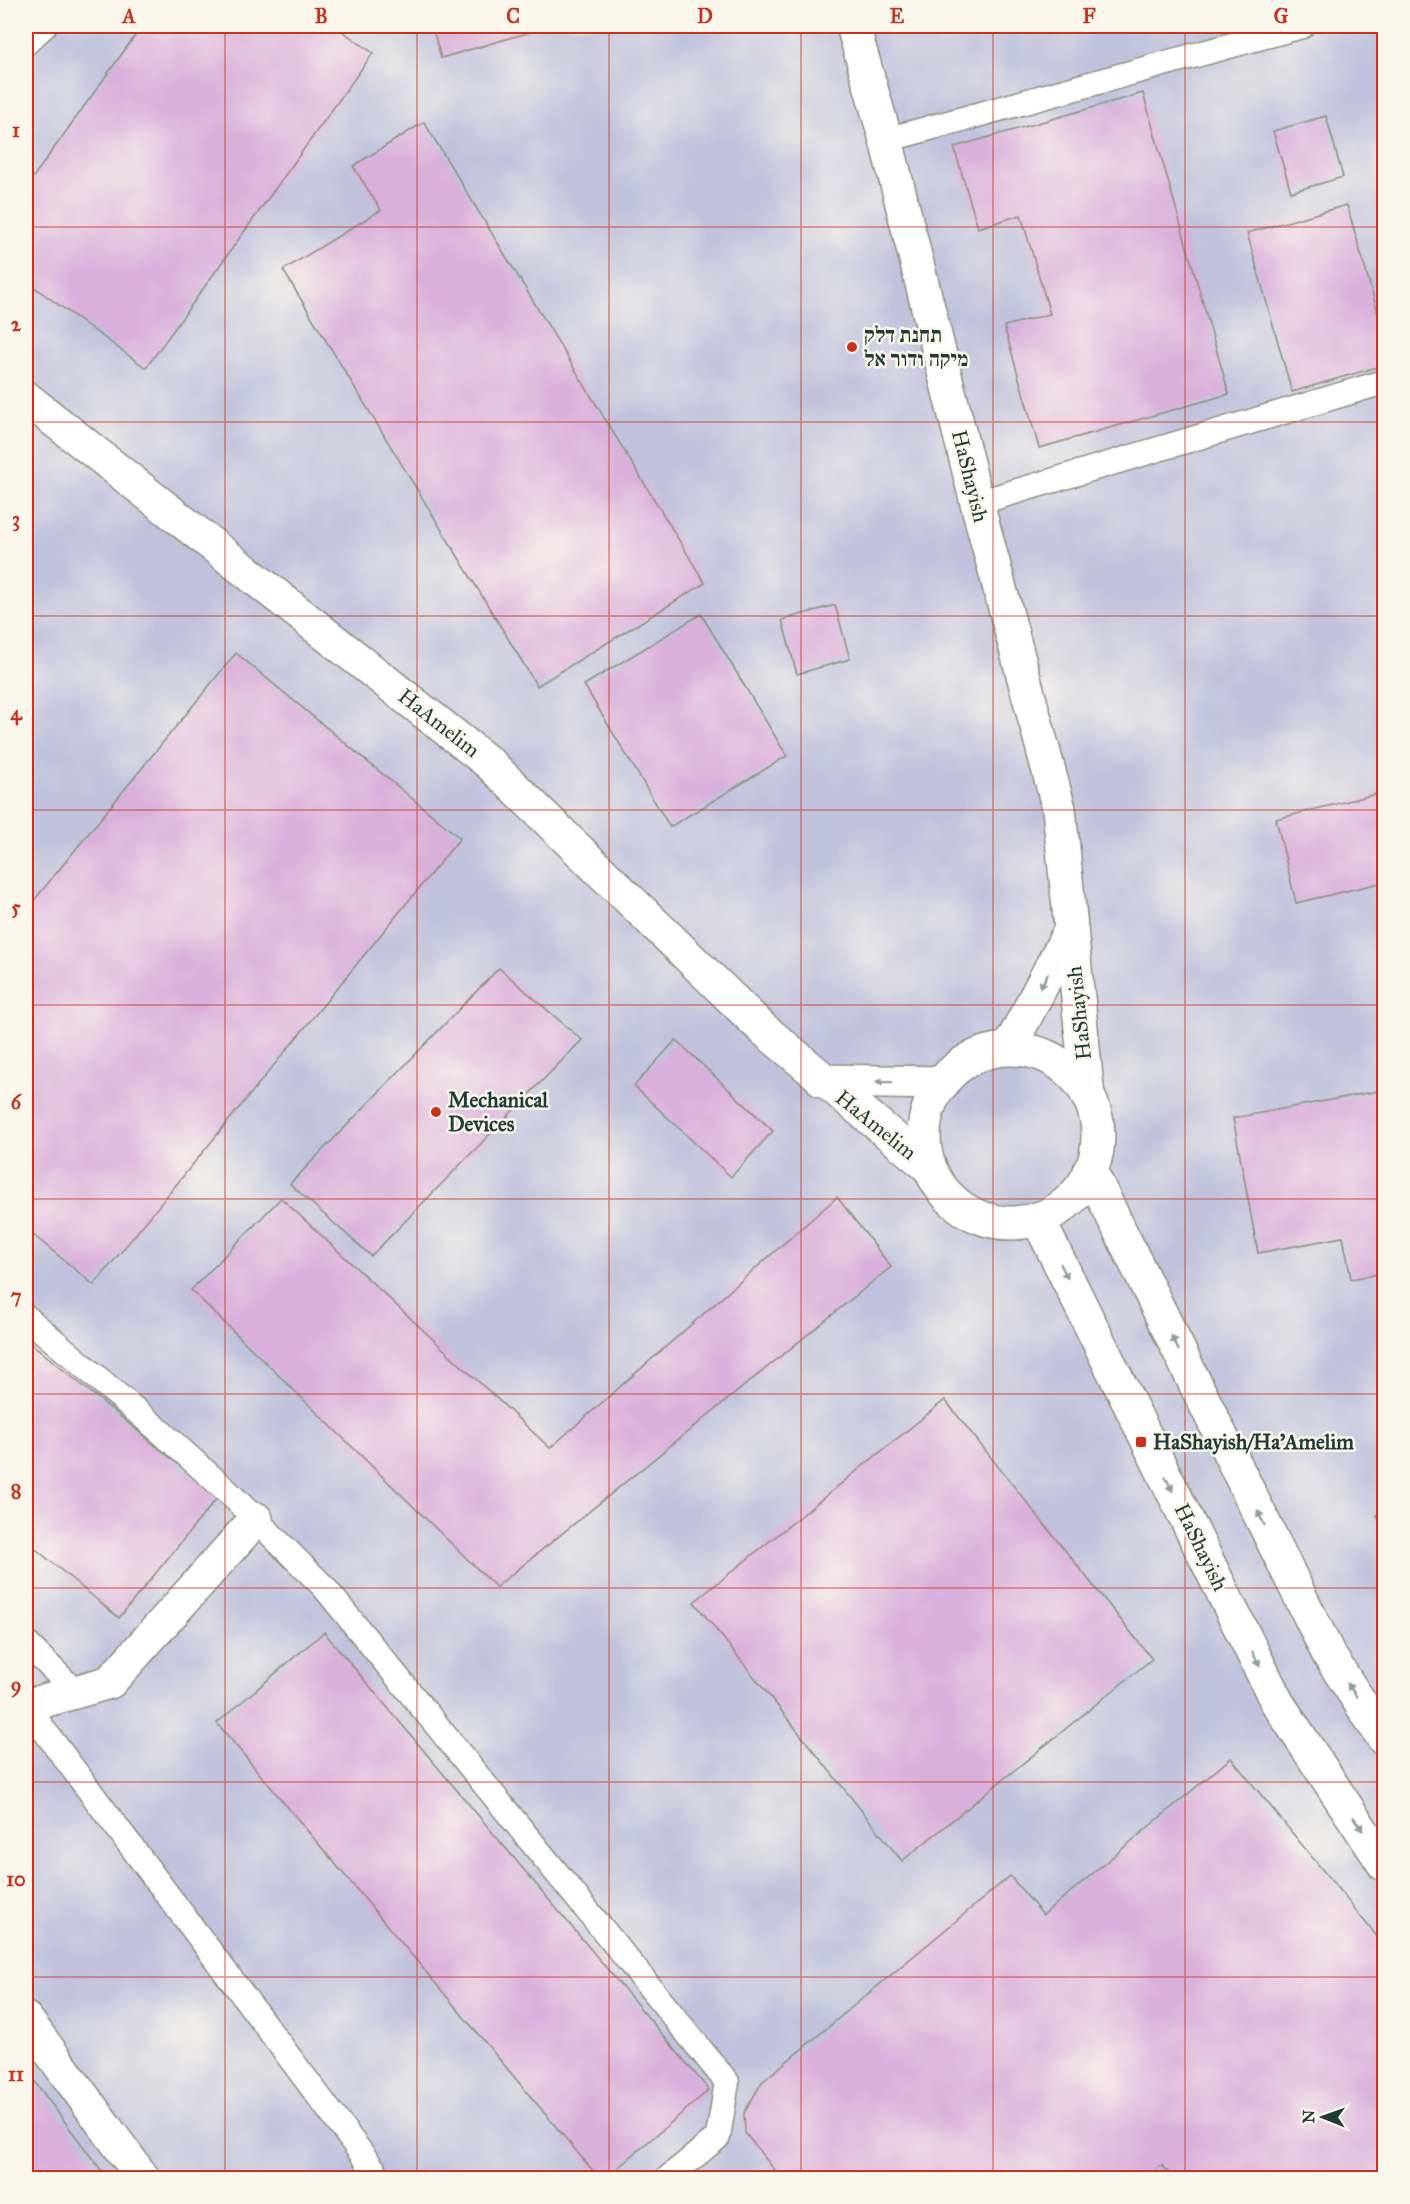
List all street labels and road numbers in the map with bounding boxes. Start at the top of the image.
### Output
street label: HaShayish [946,427,994,525]
street label: HaAmelim [393,683,485,763]
street label: HaShayish [1061,964,1097,1061]
street label: HaAmelim [830,1084,922,1166]
street label: HaShayish [1169,1499,1234,1595]

